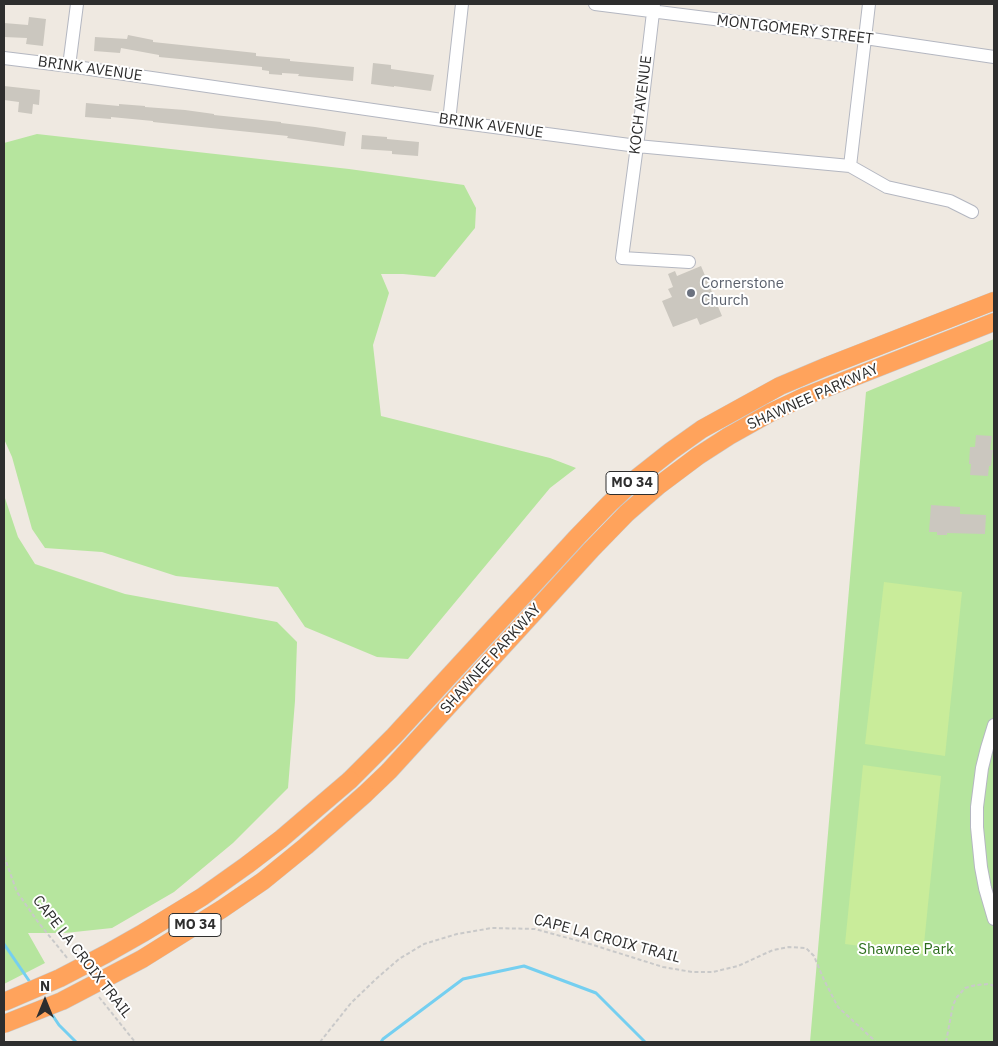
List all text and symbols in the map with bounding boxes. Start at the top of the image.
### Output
street label: MONTGOMERY STREET [716,11,874,49]
street label: BRINK AVENUE [37,53,143,85]
street label: KOCH AVENUE [626,54,656,156]
street label: BRINK AVENUE [438,110,544,142]
place label: Cornerstone Church [701,275,784,310]
marker: Cornerstone Church [685,287,697,299]
street label: SHAWNEE PARKWAY [745,360,881,434]
road number: MO 34 [606,472,658,494]
street label: SHAWNEE PARKWAY [437,600,545,718]
street label: CAPE LA CROIX TRAIL [29,892,135,1022]
street label: CAPE LA CROIX TRAIL [532,911,682,967]
road number: MO 34 [169,914,221,936]
park label: Shawnee Park [858,941,954,959]
north arrow [20,976,70,1026]
text: N [40,977,50,995]

